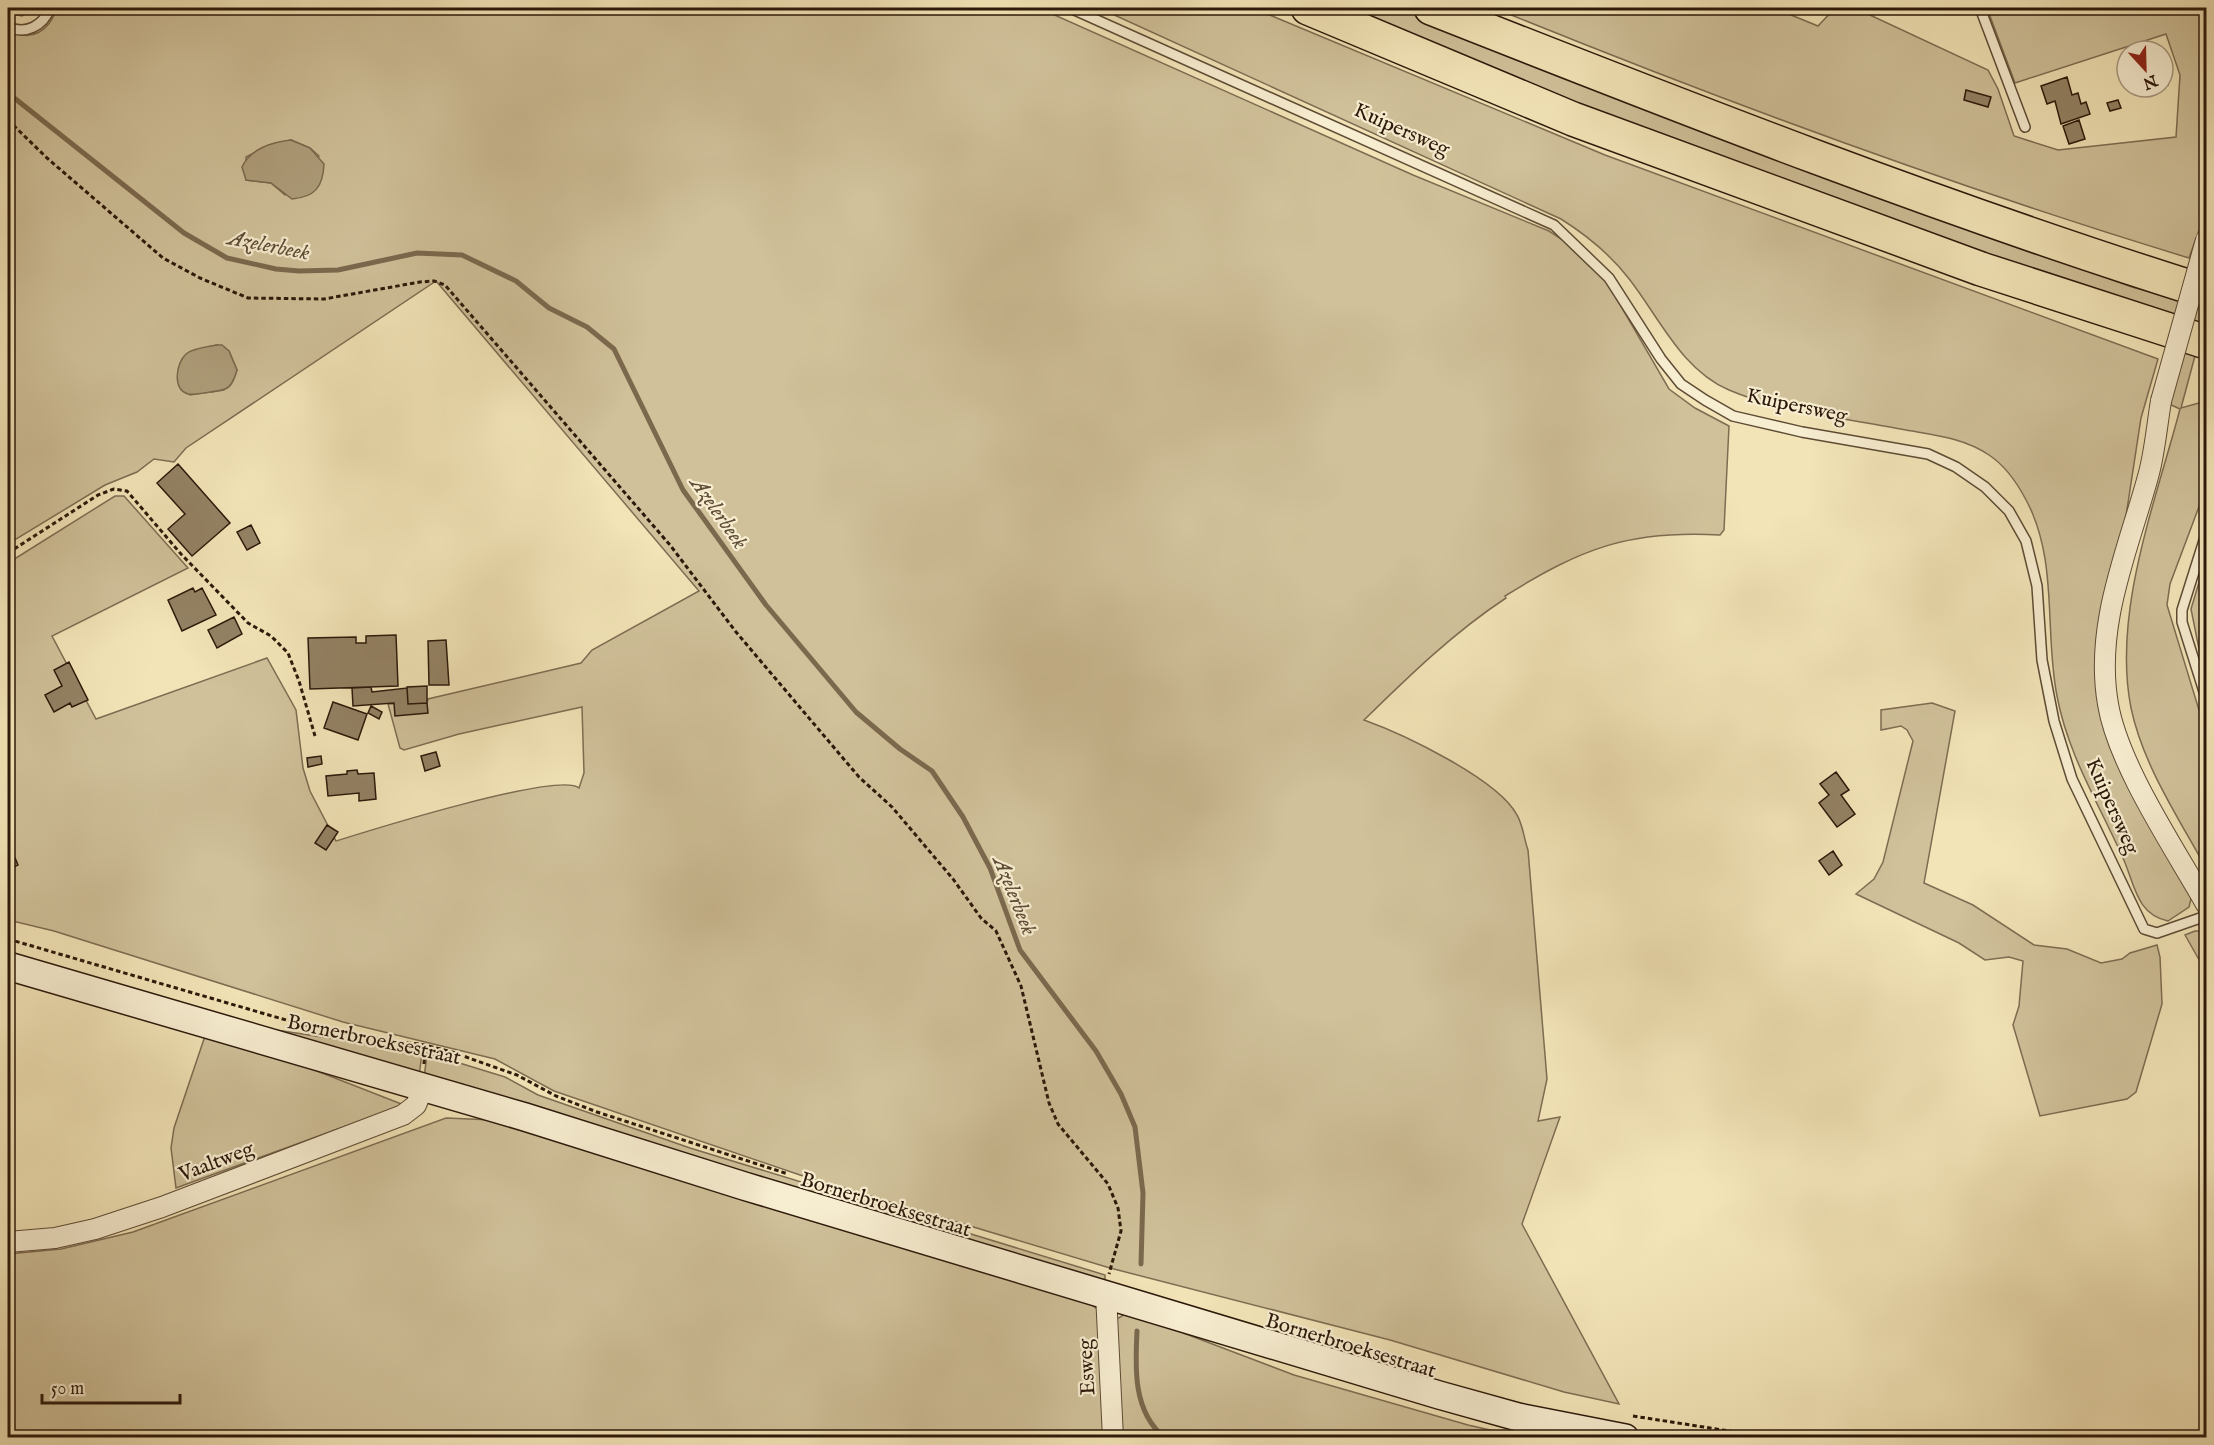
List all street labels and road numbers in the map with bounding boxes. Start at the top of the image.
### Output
street label: Kuipersweg [1349,97,1454,164]
street label: Kuipersweg [1744,383,1850,430]
street label: Kuipersweg [2078,754,2145,859]
street label: Bornerbroeksestraat [284,1009,463,1072]
street label: Vaaltweg [174,1136,258,1189]
street label: Bornerbroeksestraat [797,1167,974,1244]
street label: Bornerbroeksestraat [1262,1308,1439,1385]
street label: Esweg [1073,1337,1102,1396]

